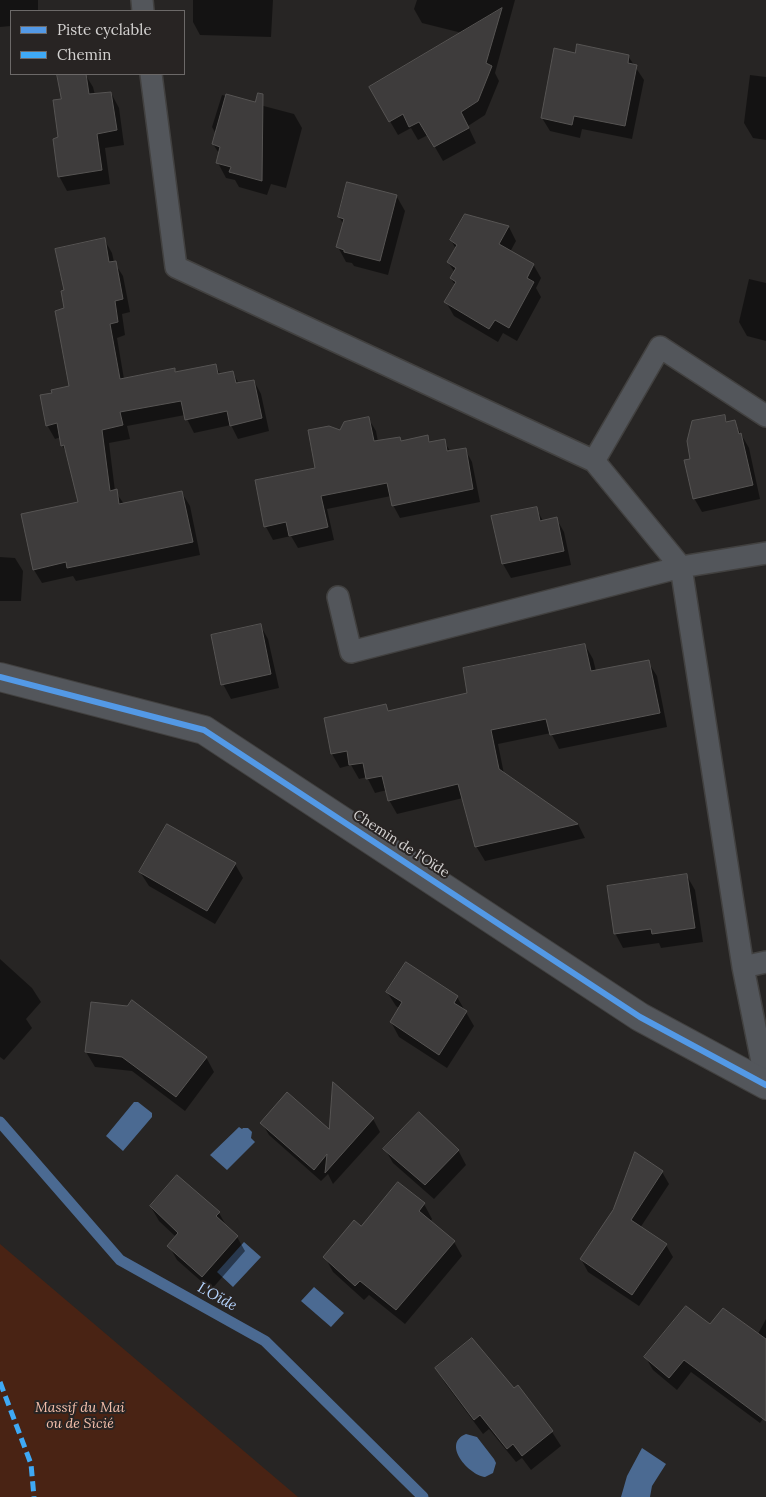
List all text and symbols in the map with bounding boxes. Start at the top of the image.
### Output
legend [10,10,185,75]
text: Piste cyclable [57,20,152,39]
text: Chemin [57,45,111,64]
street label: Chemin de l'Oïde [350,807,452,881]
water label: L'Oïde [194,1279,240,1315]
park label: Massif du Mai ou de Sicié [35,1400,125,1432]

